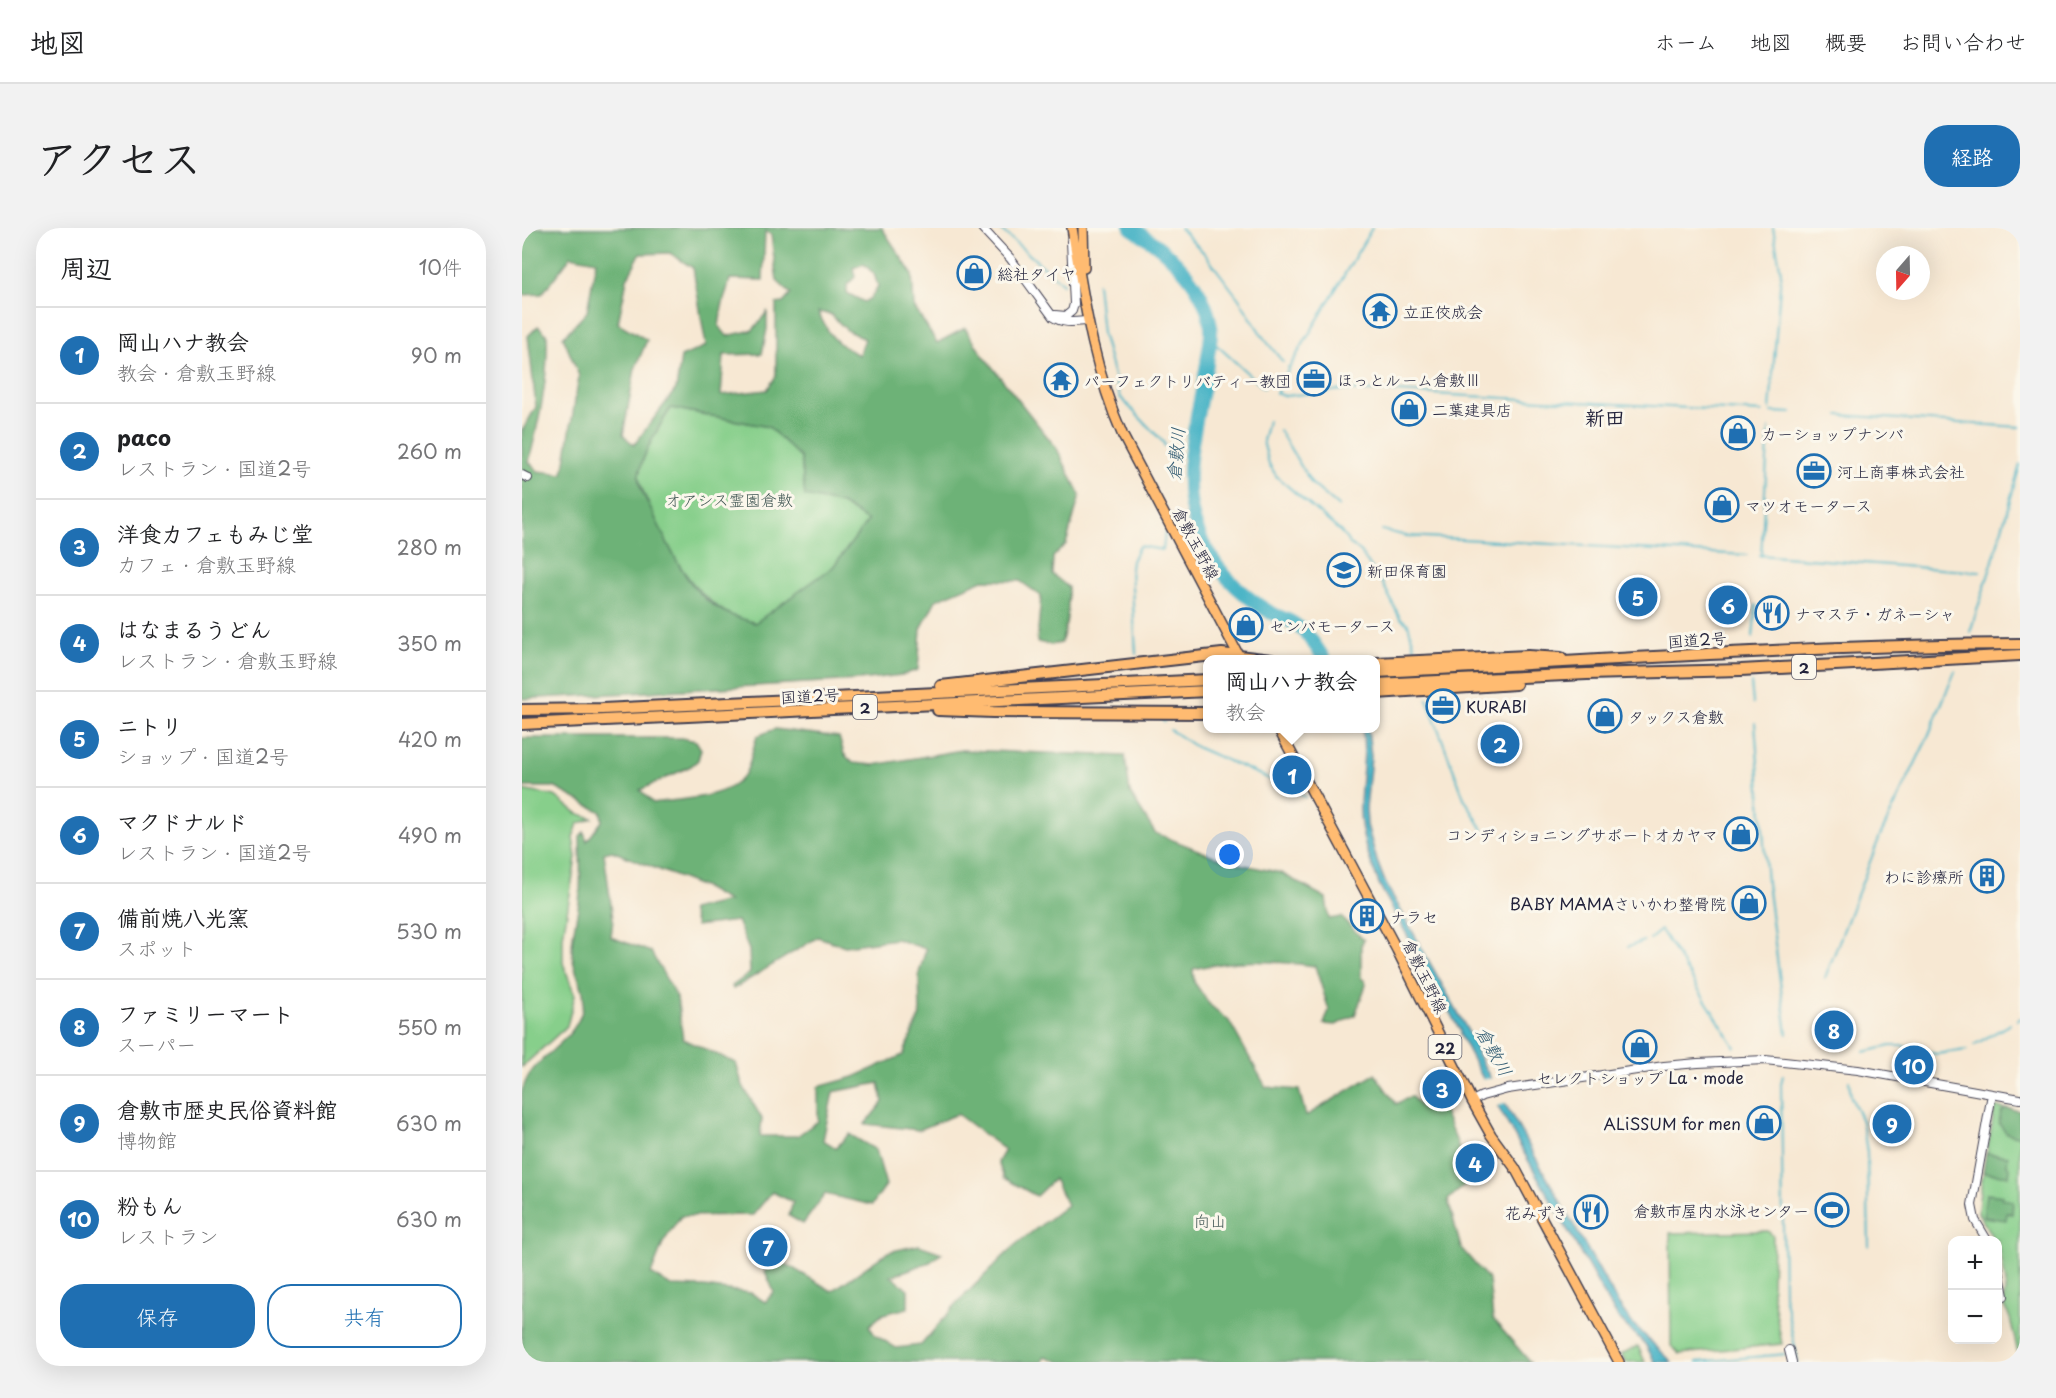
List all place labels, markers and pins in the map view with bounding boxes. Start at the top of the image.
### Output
shop icon: 総社タイヤ [956,255,992,291]
place label: 総社タイヤ [997,261,1076,285]
temple icon: 立正佼成会 [1362,293,1398,329]
place label: 立正佼成会 [1403,299,1483,323]
office icon: ほっとルーム倉敷Ⅲ [1296,361,1332,397]
temple icon: パーフェクトリバティー教団 [1043,362,1079,398]
place label: ほっとルーム倉敷Ⅲ [1337,367,1481,391]
place label: パーフェクトリバティー教団 [1084,368,1291,392]
shop icon: 二葉建具店 [1391,391,1427,427]
place label: 二葉建具店 [1432,397,1512,421]
shop icon: カーショップナンバ [1720,415,1756,451]
place label: カーショップナンバ [1761,421,1904,445]
office icon: 河上商事株式会社 [1796,453,1832,489]
place label: 河上商事株式会社 [1837,459,1965,483]
shop icon: マツオモータース [1704,487,1740,523]
place label: マツオモータース [1745,493,1872,517]
school or university icon: 新田保育園 [1326,552,1362,588]
place label: 新田保育園 [1367,558,1447,582]
pin: 5 [1618,574,1658,620]
pin: 6 [1708,582,1748,628]
restaurant icon: ナマステ・ガネーシャ [1754,595,1790,631]
place label: ナマステ・ガネーシャ [1795,601,1955,625]
shop icon: センバモータース [1228,607,1264,643]
place label: センバモータース [1269,613,1395,637]
office icon: KURABI [1425,688,1461,724]
place label: KURABI [1466,694,1527,718]
shop icon: タックス倉敷 [1587,698,1623,734]
place label: タックス倉敷 [1628,704,1724,728]
pin: 2 [1480,722,1520,766]
pin: 1 [1272,752,1312,798]
shop icon: コンディショニングサポートオカヤマ [1723,816,1759,852]
place label: コンディショニングサポートオカヤマ [1446,822,1718,846]
building icon: わに診療所 [1969,858,2005,894]
place label: わに診療所 [1884,864,1964,888]
shop icon: BABY MAMAさいかわ整骨院 [1731,885,1767,921]
place label: BABY MAMAさいかわ整骨院 [1510,891,1726,915]
building icon: ナラセ [1349,898,1385,934]
place label: ナラセ [1390,904,1438,928]
pin: 8 [1814,1008,1854,1052]
shop icon: セレクトショップ La・mode [1622,1029,1658,1065]
pin: 10 [1894,1042,1934,1088]
place label: セレクトショップ La・mode [1536,1065,1744,1089]
pin: 3 [1422,1066,1462,1112]
pin: 9 [1872,1102,1912,1146]
shop icon: ALiSSUM for men [1746,1105,1782,1141]
place label: ALiSSUM for men [1603,1111,1741,1135]
pin: 4 [1456,1140,1494,1186]
sports icon: 倉敷市屋内水泳センター [1814,1192,1850,1228]
restaurant icon: 花みずき [1573,1194,1609,1230]
place label: 倉敷市屋内水泳センター [1634,1198,1809,1222]
place label: 花みずき [1505,1200,1568,1224]
pin: 7 [748,1224,788,1270]

